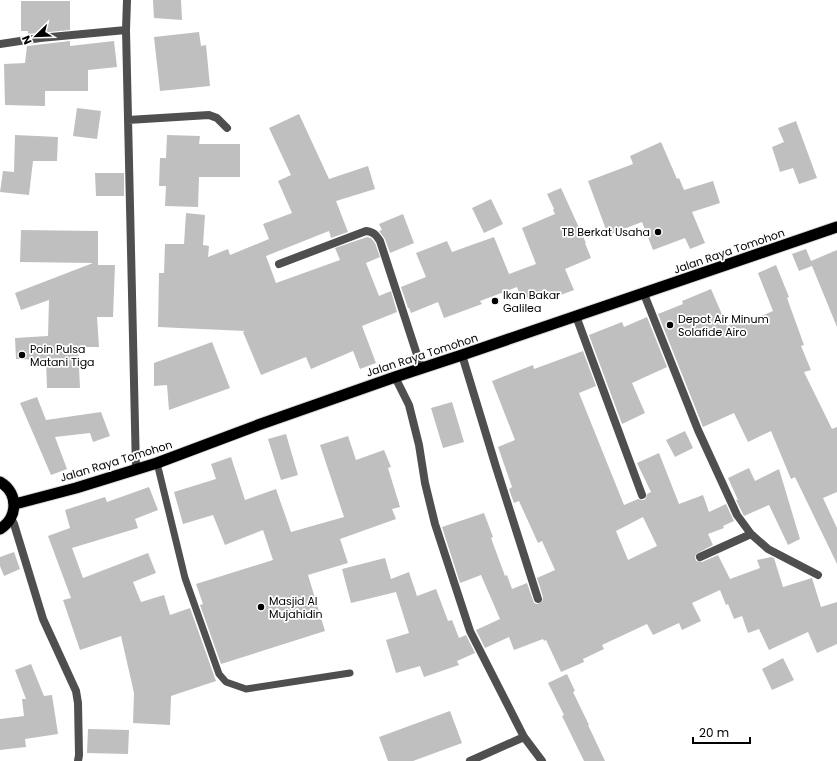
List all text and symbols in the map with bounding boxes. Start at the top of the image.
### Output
north arrow [16,16,56,56]
text: N [18,33,36,47]
place label: TB Berkat Usaha [562,224,650,240]
street label: Jalan Raya Tomohon [671,224,787,278]
marker: TB Berkat Usaha [653,227,663,237]
place label: Ikan Bakar Galilea [503,287,560,316]
marker: Ikan Bakar Galilea [490,296,500,306]
place label: Depot Air Minum Solafide Airo [678,311,769,340]
marker: Depot Air Minum Solafide Airo [665,320,675,330]
street label: Jalan Raya Tomohon [364,329,480,381]
place label: Poin Pulsa Matani Tiga [30,341,95,370]
marker: Poin Pulsa Matani Tiga [17,350,27,360]
street label: Jalan Raya Tomohon [58,436,174,486]
place label: Masjid Al Mujahidin [269,593,323,622]
marker: Masjid Al Mujahidin [256,602,266,612]
scale bar [693,719,750,745]
text: 20 m [699,724,729,741]

